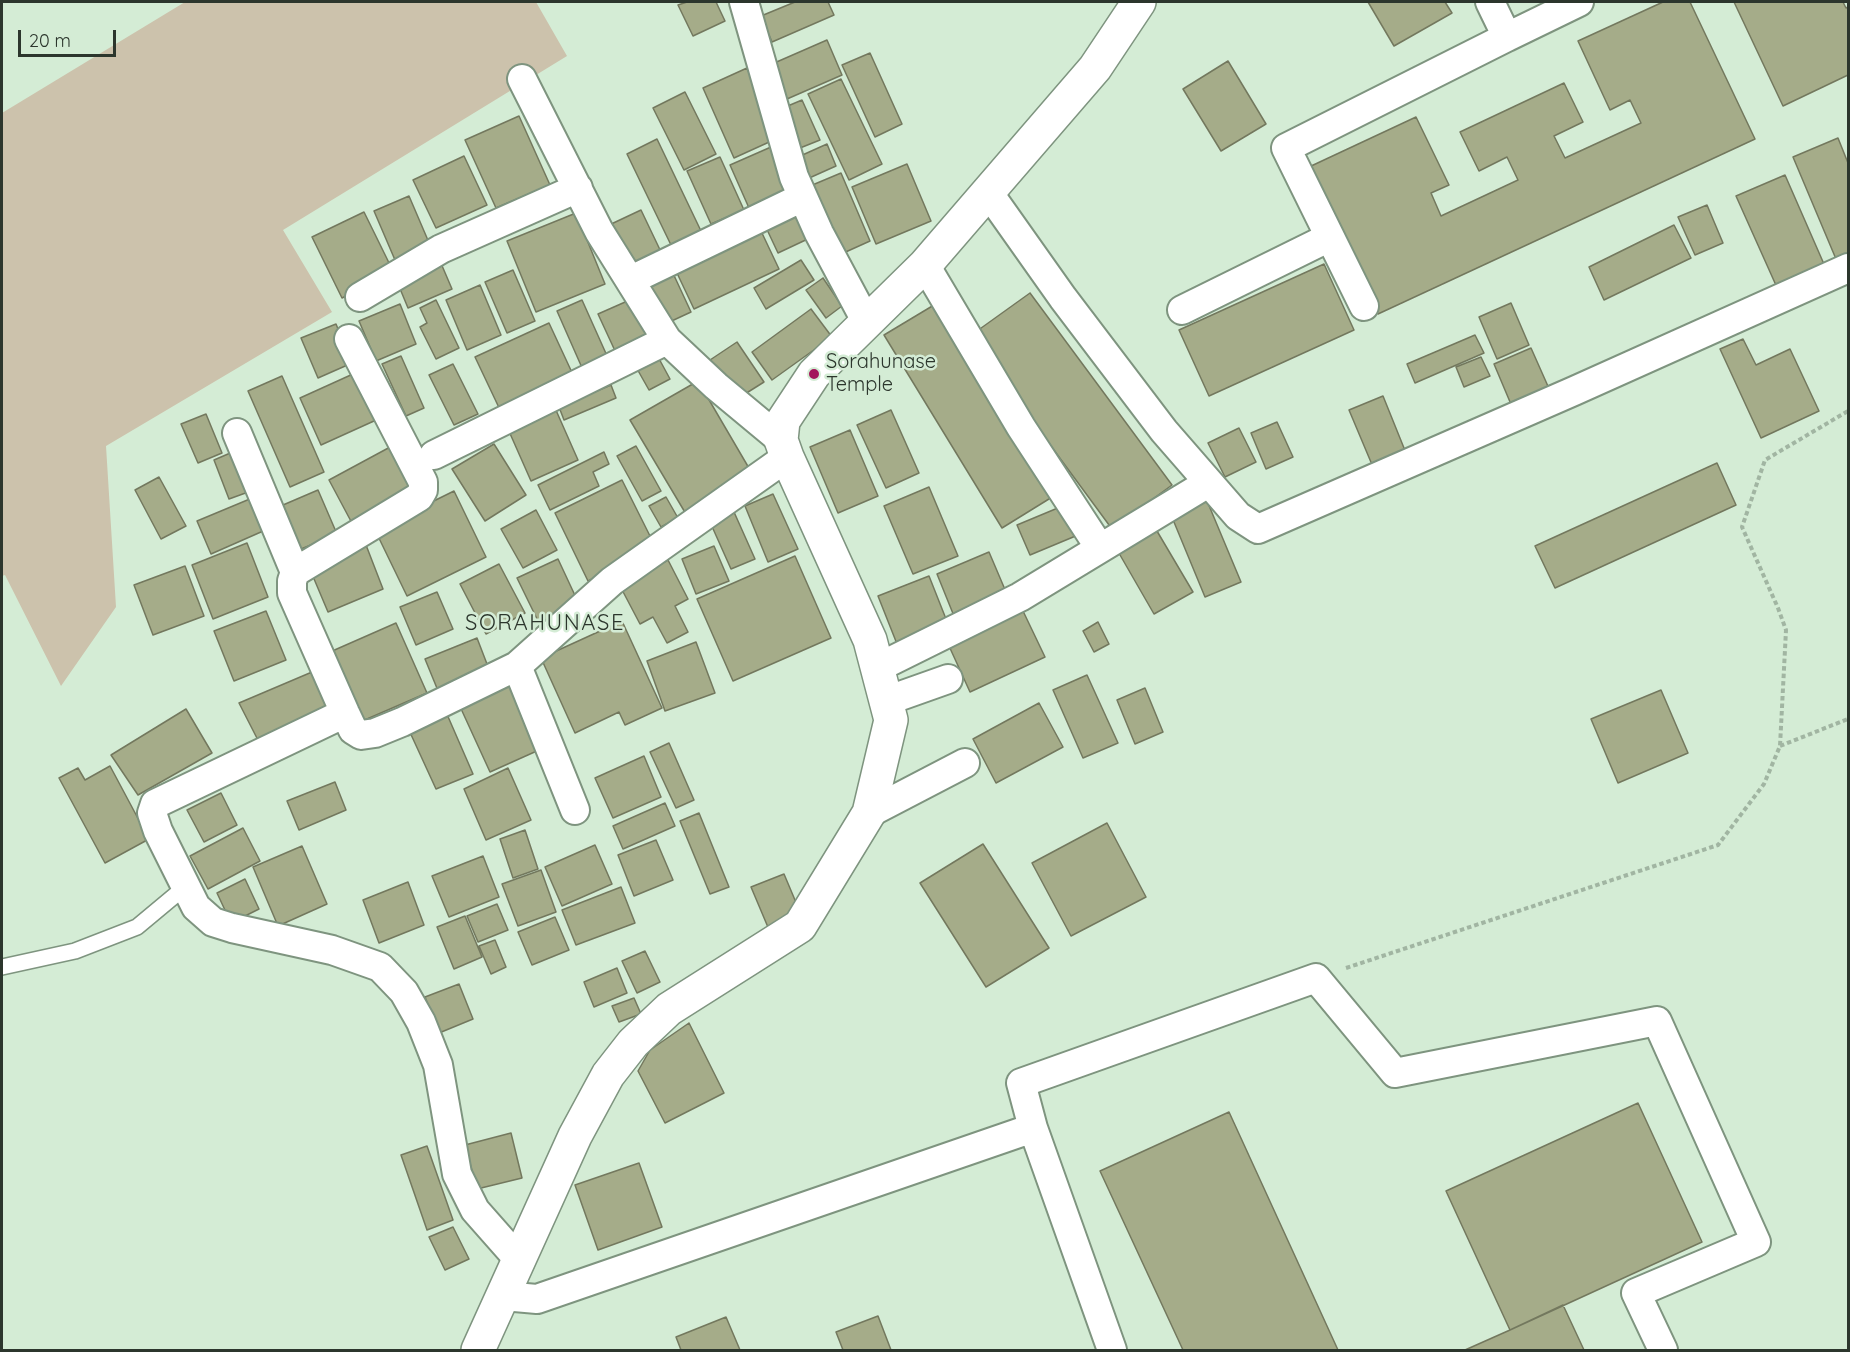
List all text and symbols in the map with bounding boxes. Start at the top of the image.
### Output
scale bar [21,18,118,56]
text: 20 m [29,29,71,52]
place label: Sorahunase Temple [826,350,936,397]
marker: Sorahunase Temple [807,367,821,381]
district label: SORAHUNASE [465,610,625,636]

